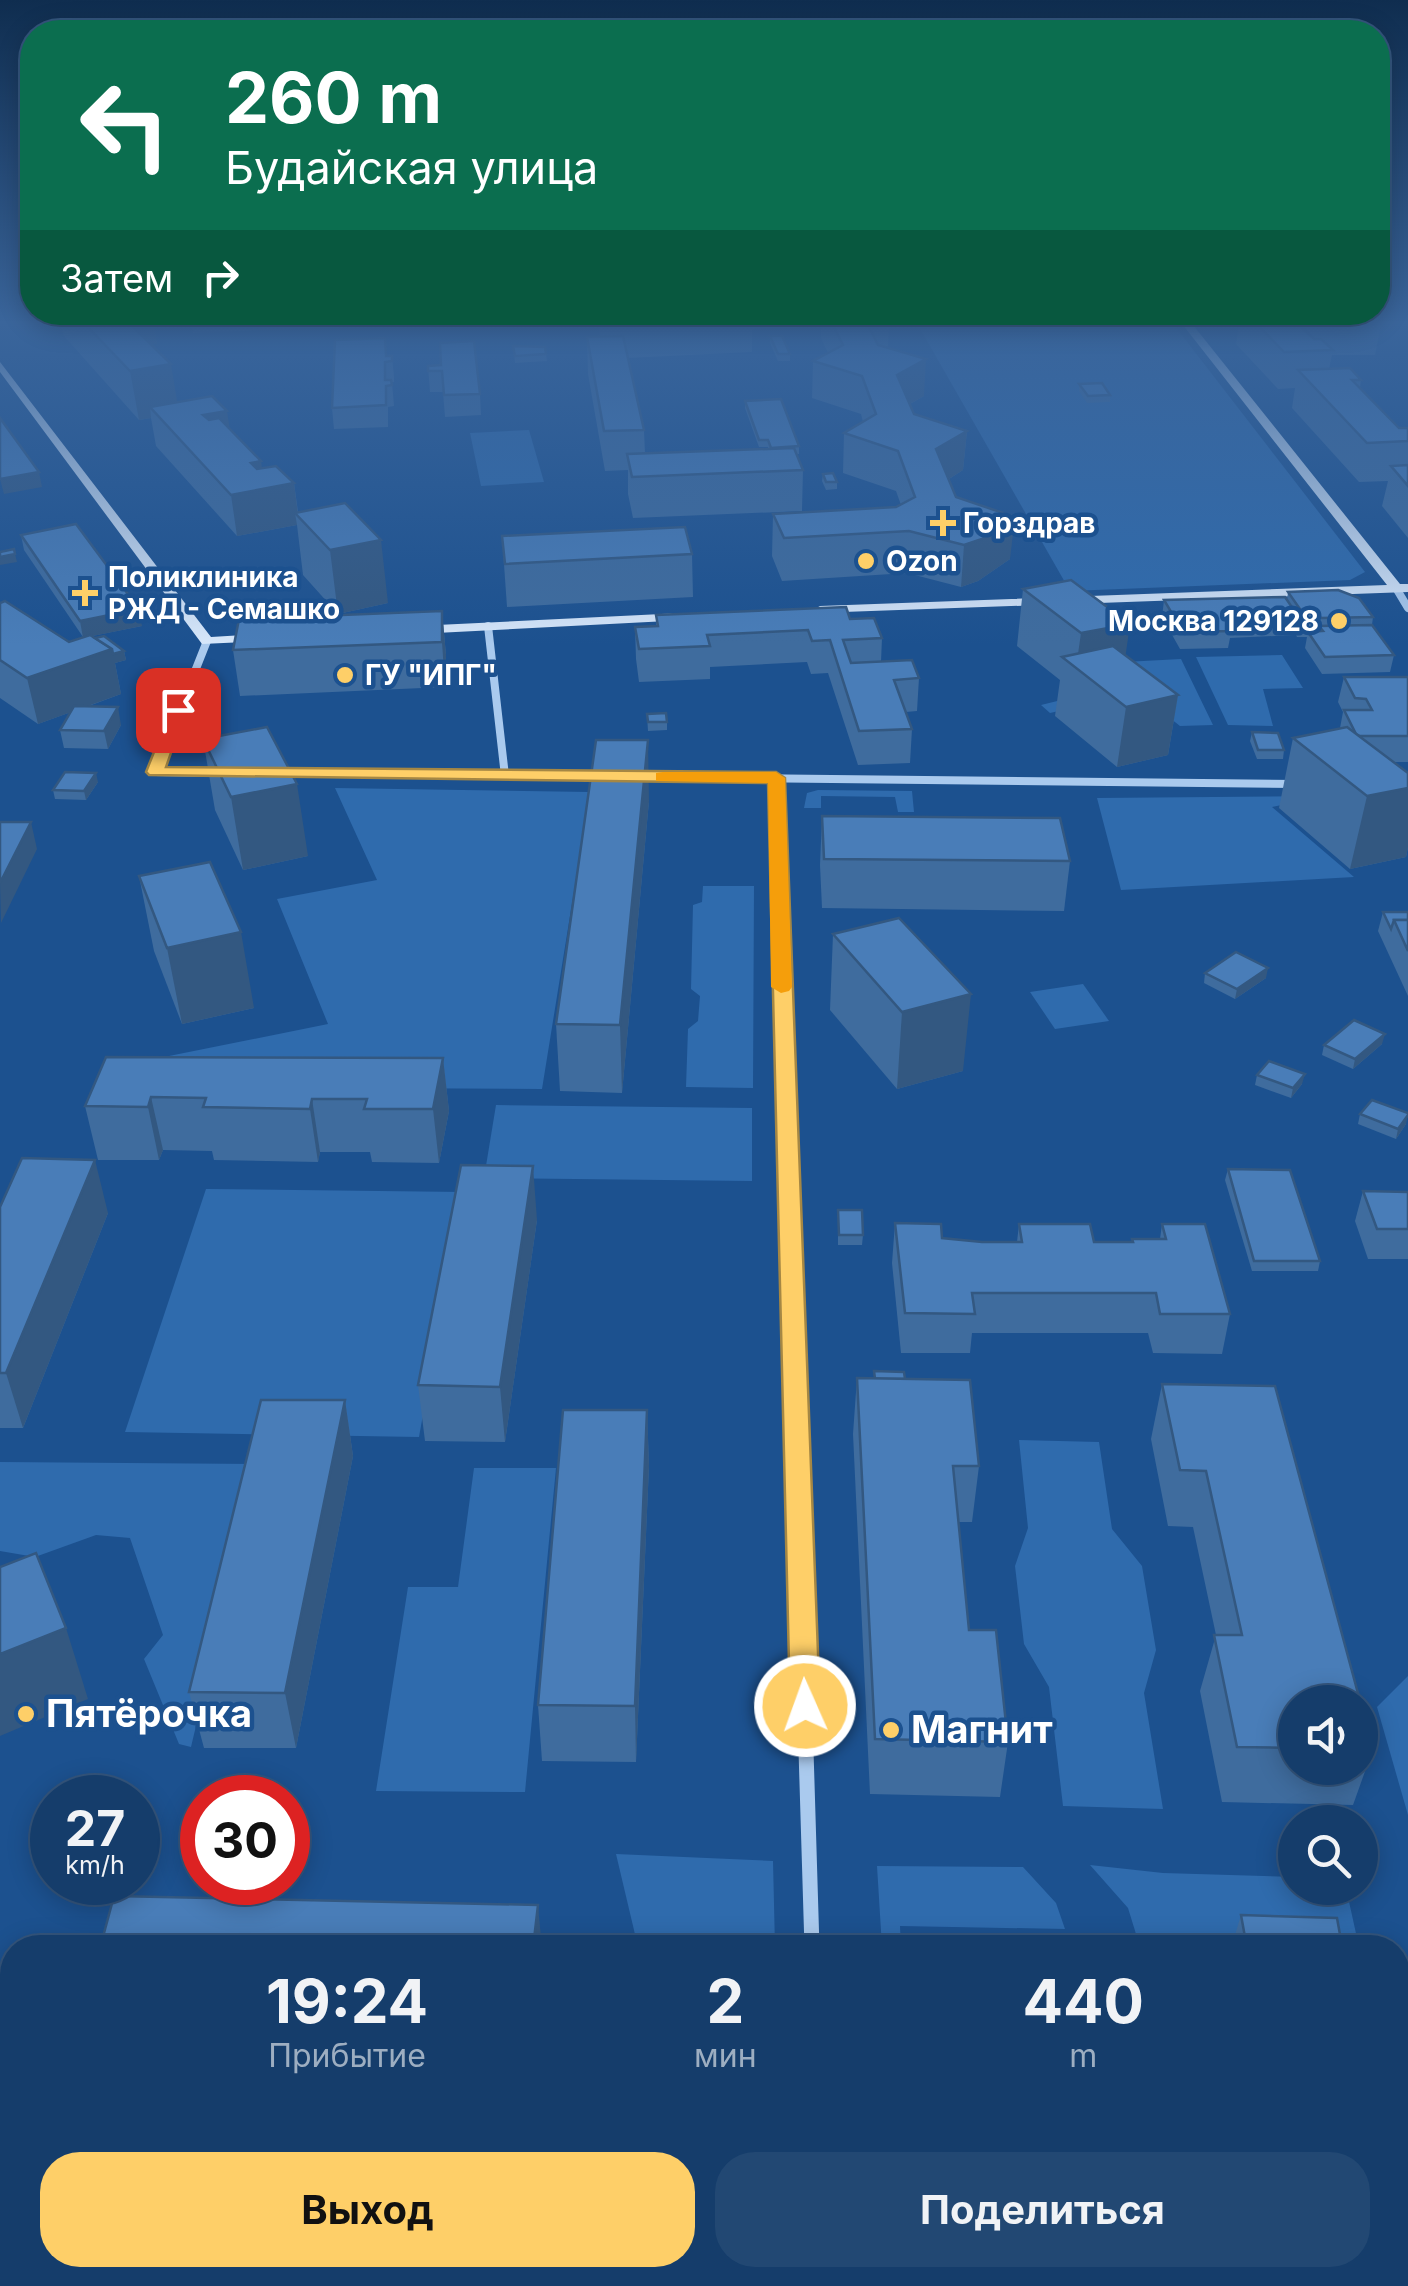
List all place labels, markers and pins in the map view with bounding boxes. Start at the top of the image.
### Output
place label: Горздрав [963,506,1096,540]
marker: Горздрав [932,512,954,534]
place label: Ozon [886,544,958,578]
marker: Ozon [855,550,877,572]
place label: Поликлиника РЖД - Семашко [108,560,340,626]
marker: Поликлиника РЖД - Семашко [72,580,98,606]
place label: Москва 129128 [1108,604,1319,638]
marker: Москва 129128 [1328,610,1350,632]
place label: ГУ "ИПГ" [365,658,497,692]
marker: ГУ "ИПГ" [334,664,356,686]
pin [136,668,221,753]
place label: Пятёрочка [46,1690,252,1736]
marker: Пятёрочка [15,1703,37,1725]
place label: Магнит [911,1706,1053,1752]
marker: Магнит [880,1719,902,1741]

